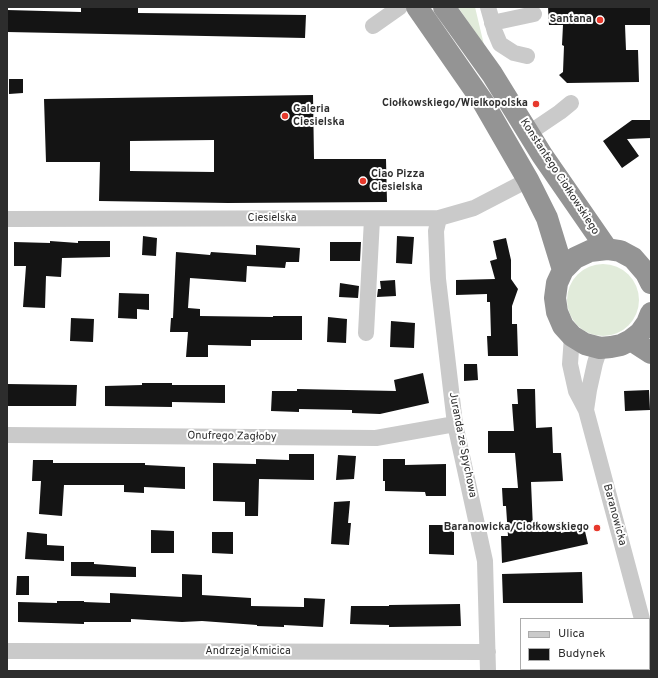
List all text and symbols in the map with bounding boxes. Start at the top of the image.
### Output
place label: Santana [550,13,592,27]
marker: Santana [595,15,605,25]
place label: Ciołkowskiego/Wielkopolska [382,97,528,111]
marker: Ciołkowskiego/Wielkopolska [531,99,541,109]
place label: Galeria Ciesielska [293,103,345,129]
marker: Galeria Ciesielska [280,111,290,121]
street label: Konstantego Ciołkowskiego [516,116,602,238]
place label: Ciao Pizza Ciesielska [371,168,425,194]
marker: Ciao Pizza Ciesielska [358,176,368,186]
street label: Ciesielska [248,212,296,226]
street label: Juranda ze Spychowa [445,391,479,499]
street label: Onufrego Zagłoby [187,430,277,444]
street label: Baranowicka [599,483,629,547]
place label: Baranowicka/Ciołkowskiego [444,521,589,535]
marker: Baranowicka/Ciołkowskiego [592,523,602,533]
legend [520,618,650,670]
text: Ulica [558,626,585,642]
street label: Andrzeja Kmicica [205,645,291,659]
text: Budynek [558,646,606,662]

